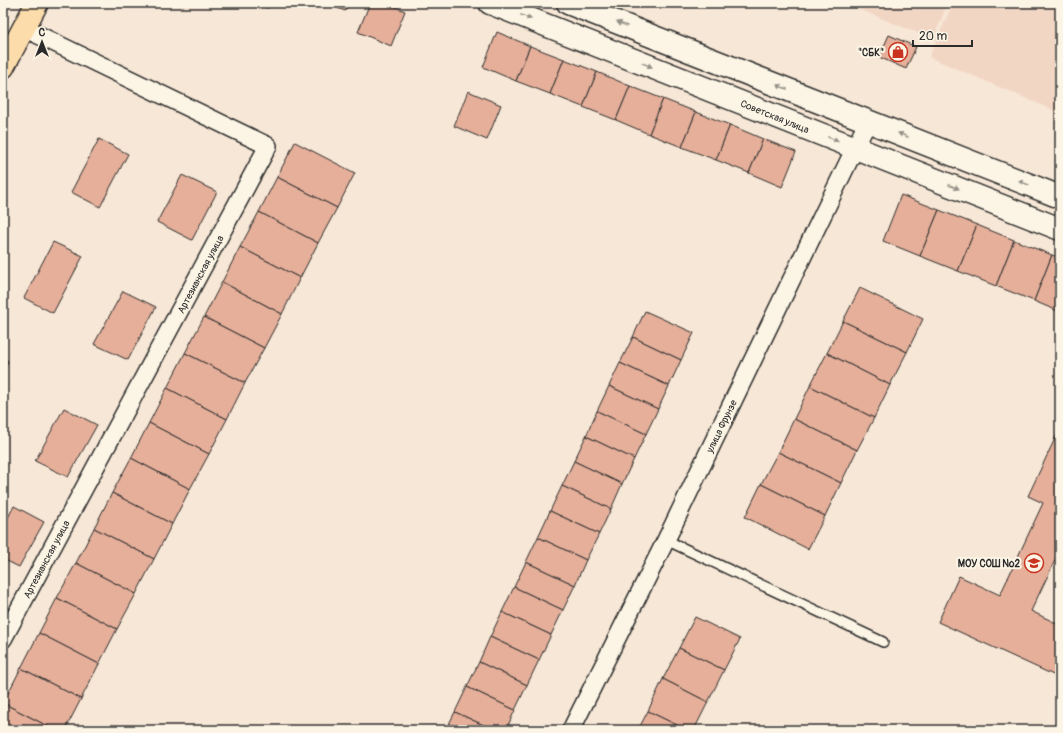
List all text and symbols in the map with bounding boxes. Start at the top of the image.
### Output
one-way arrow [520,15,532,21]
one-way arrow [615,21,627,27]
north arrow [22,22,62,62]
scale bar [913,22,972,48]
text: С [39,26,46,39]
text: 20 m [919,29,948,44]
shop icon: "СБК" [887,41,909,63]
place label: "СБК" [858,47,884,59]
one-way arrow [641,63,653,69]
one-way arrow [775,84,787,90]
street label: Советская улица [739,98,811,136]
one-way arrow [897,132,908,138]
one-way arrow [827,136,838,142]
one-way arrow [1017,179,1029,185]
one-way arrow [948,184,960,190]
street label: Артезианская улица [175,233,227,316]
street label: улица Фрунзе [703,398,740,456]
street label: Артезианская улица [21,518,73,601]
school or university icon: МОУ СОШ №2 [1023,552,1045,574]
place label: МОУ СОШ №2 [958,558,1020,570]

